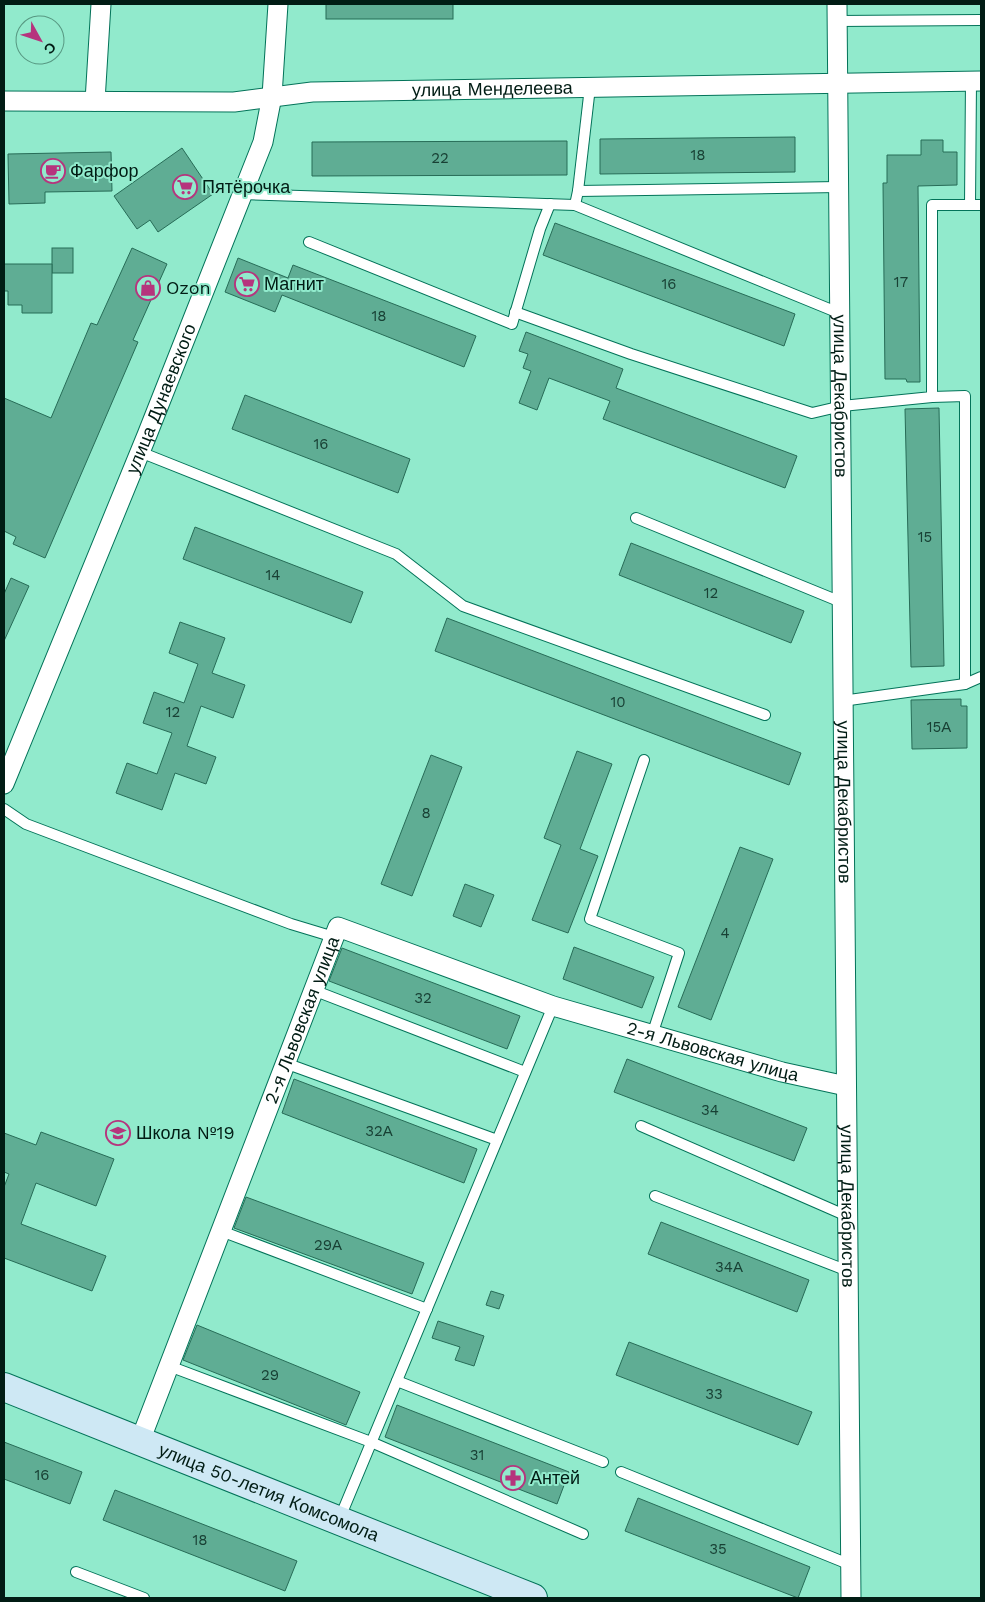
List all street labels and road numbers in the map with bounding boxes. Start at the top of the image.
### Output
street label: улица Менделеева [412,77,574,100]
street label: улица Декабристов [830,314,852,478]
street label: улица Дунаевского [121,321,200,477]
street label: улица Декабристов [833,720,856,884]
street label: 2-я Львовская улица [260,932,344,1107]
street label: 2-я Львовская улица [624,1017,802,1086]
street label: улица Декабристов [837,1124,859,1288]
street label: улица 50-летия Комсомола [156,1439,383,1546]

